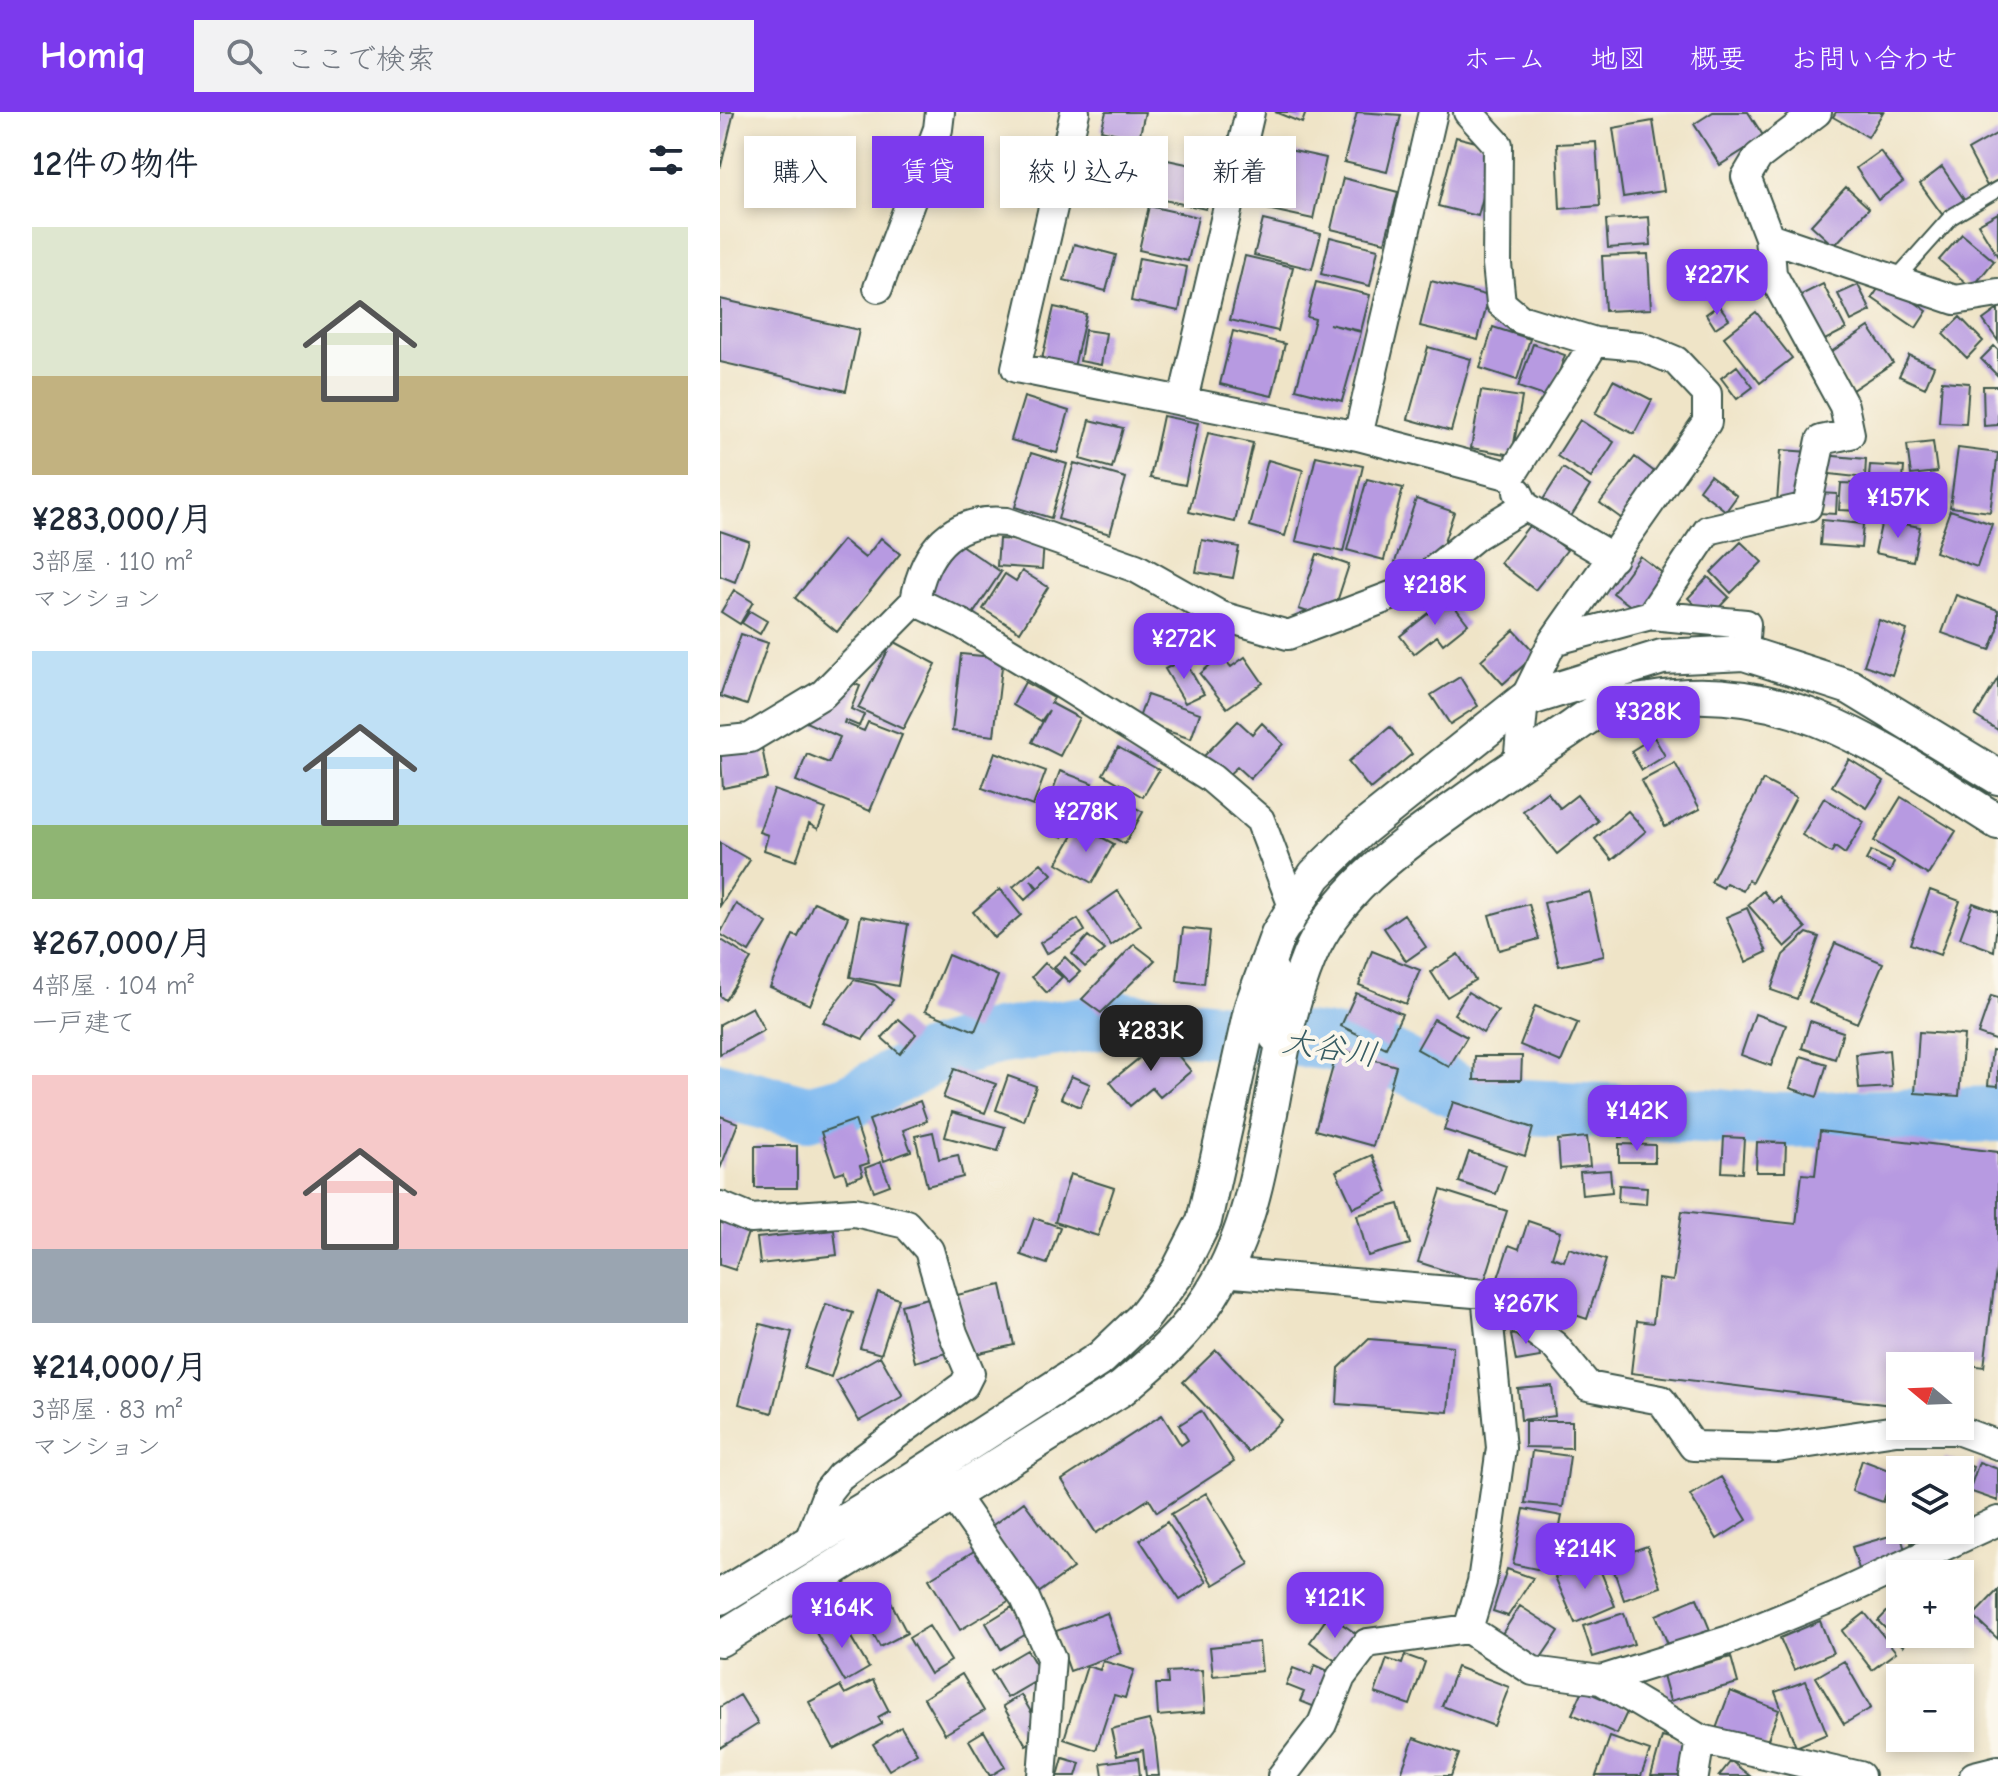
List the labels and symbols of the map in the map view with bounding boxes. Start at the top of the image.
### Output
pin: ¥227K [1661,249,1773,317]
pin: ¥157K [1842,472,1954,540]
pin: ¥218K [1379,559,1491,627]
pin: ¥272K [1128,613,1240,681]
pin: ¥328K [1592,686,1704,754]
pin: ¥278K [1030,786,1142,854]
pin: ¥283K [1095,1005,1207,1073]
water label: 大谷川 [1280,1022,1380,1074]
pin: ¥142K [1581,1085,1693,1153]
pin: ¥267K [1470,1278,1582,1346]
north arrow [1886,1352,1974,1440]
pin: ¥214K [1529,1523,1641,1591]
pin: ¥121K [1279,1572,1391,1640]
pin: ¥164K [786,1582,898,1650]

